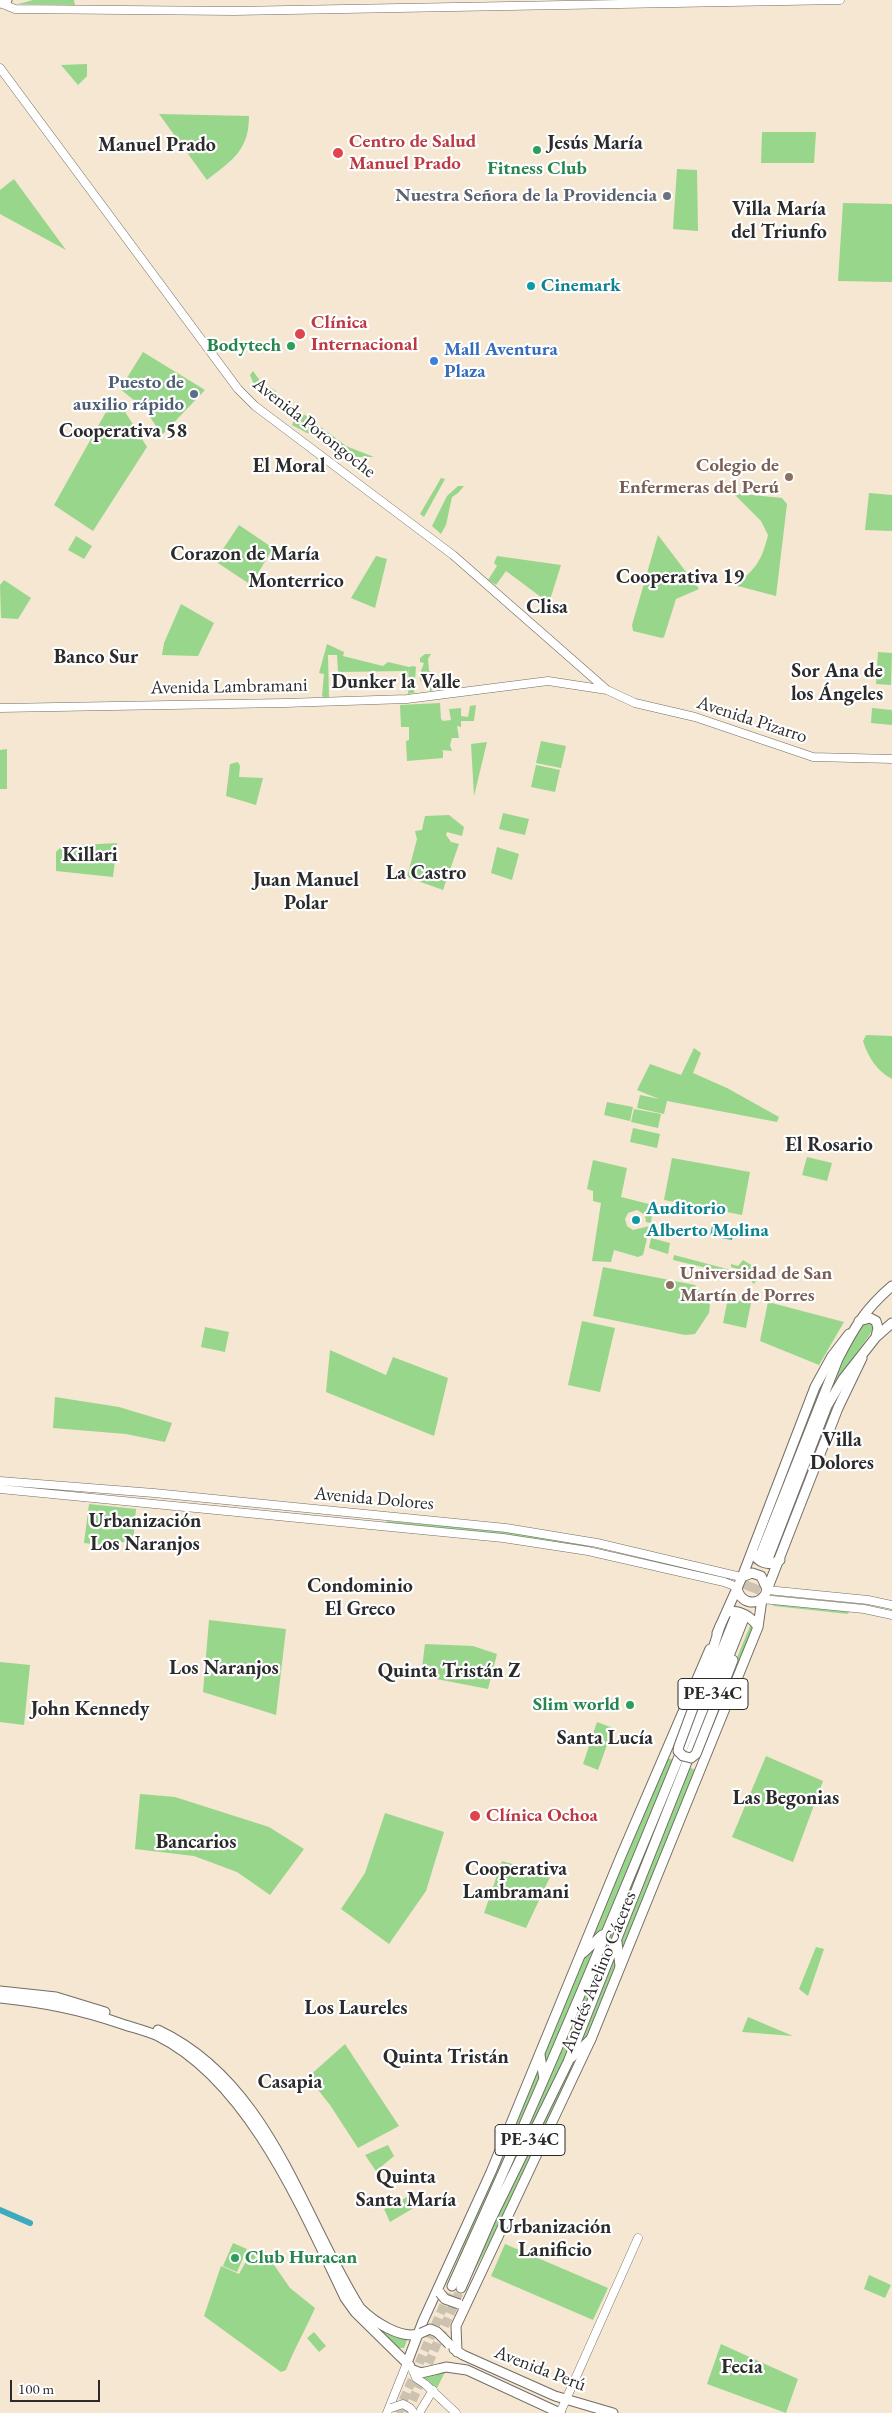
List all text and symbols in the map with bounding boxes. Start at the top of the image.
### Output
place label: Centro de Salud Manuel Prado [349,131,476,175]
district label: Jesús María [547,132,643,156]
district label: Manuel Prado [98,134,216,158]
marker: Fitness Club [531,144,543,156]
marker: Centro de Salud Manuel Prado [331,146,345,160]
place label: Fitness Club [487,158,587,180]
place label: Nuestra Señora de la Providencia [395,185,657,207]
marker: Nuestra Señora de la Providencia [661,190,673,202]
district label: Villa María del Triunfo [731,198,827,245]
place label: Cinemark [541,275,621,297]
marker: Cinemark [525,280,537,292]
place label: Clínica Internacional [311,312,418,356]
marker: Clínica Internacional [293,327,307,341]
place label: Bodytech [207,335,281,357]
place label: Mall Aventura Plaza [444,339,558,383]
marker: Bodytech [285,340,297,352]
marker: Mall Aventura Plaza [428,355,440,367]
place label: Puesto de auxilio rápido [73,372,184,416]
street label: Avenida Porongoche [248,373,380,483]
marker: Puesto de auxilio rápido [188,388,200,400]
district label: Cooperativa 58 [59,420,187,444]
district label: El Moral [253,455,325,479]
place label: Colegio de Enfermeras del Perú [619,455,779,499]
marker: Colegio de Enfermeras del Perú [783,471,795,483]
district label: Corazon de María [170,543,320,567]
district label: Cooperativa 19 [616,566,744,590]
district label: Monterrico [248,570,344,594]
district label: Clisa [526,596,568,620]
district label: Banco Sur [54,646,138,670]
district label: Sor Ana de los Ángeles [791,660,883,707]
district label: Dunker la Valle [332,671,460,695]
street label: Avenida Lambramani [150,674,308,700]
street label: Avenida Pizarro [694,691,810,749]
district label: Killari [62,844,118,868]
district label: La Castro [386,862,466,886]
district label: Juan Manuel Polar [253,869,359,916]
district label: El Rosario [785,1134,873,1158]
place label: Auditorio Alberto Molina [646,1198,769,1242]
marker: Auditorio Alberto Molina [630,1214,642,1226]
place label: Universidad de San Martín de Porres [680,1263,832,1307]
marker: Universidad de San Martín de Porres [664,1279,676,1291]
district label: Villa Dolores [810,1429,874,1476]
street label: Avenida Dolores [313,1482,435,1516]
district label: Urbanización Los Naranjos [89,1510,201,1557]
district label: Condominio El Greco [307,1575,413,1622]
district label: Los Naranjos [169,1657,279,1681]
district label: Quinta Tristán Z [378,1660,520,1684]
road number: PE-34C [678,1678,748,1710]
place label: Slim world [533,1694,620,1716]
district label: John Kennedy [31,1698,149,1722]
marker: Slim world [624,1699,636,1711]
district label: Santa Lucía [557,1727,653,1751]
district label: Las Begonias [733,1787,839,1811]
place label: Clínica Ochoa [486,1805,598,1827]
marker: Clínica Ochoa [468,1809,482,1823]
district label: Bancarios [156,1831,236,1855]
district label: Cooperativa Lambramani [463,1858,569,1905]
street label: Andrés Avelino Cáceres [556,1888,642,2056]
district label: Los Laureles [305,1997,407,2021]
district label: Quinta Tristán [383,2046,509,2070]
district label: Casapia [258,2071,322,2095]
road number: PE-34C [495,2124,565,2156]
district label: Quinta Santa María [356,2166,456,2213]
district label: Urbanización Lanificio [499,2216,611,2263]
place label: Club Huracan [245,2247,357,2269]
marker: Club Huracan [229,2252,241,2264]
street label: Avenida Perú [491,2341,589,2397]
district label: Fecia [721,2356,763,2380]
scale bar [12,2370,102,2402]
text: 100 m [18,2379,54,2398]

